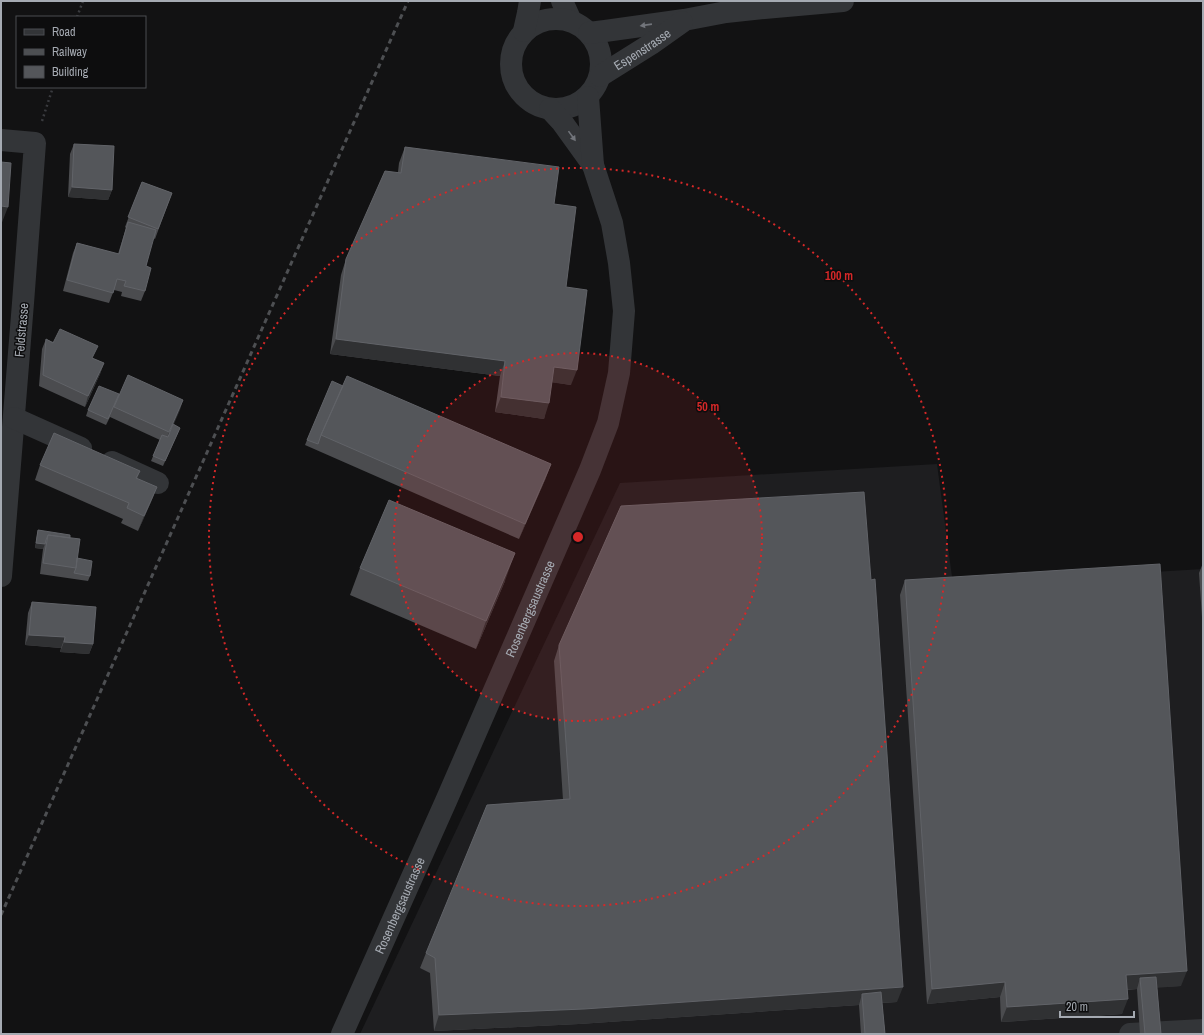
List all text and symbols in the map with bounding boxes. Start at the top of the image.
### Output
legend [16,16,146,88]
one-way arrow [639,22,652,28]
text: Road [52,24,76,40]
street label: Espenstrasse [611,25,674,74]
text: Railway [52,44,87,60]
text: Building [52,64,89,80]
one-way arrow [568,131,576,142]
text: 100 m [825,268,853,284]
street label: Feldstrasse [11,302,32,358]
text: 50 m [697,399,719,415]
centre of rings [571,530,585,544]
street label: Rosenbergsaustrasse [502,558,559,660]
street label: Rosenbergsaustrasse [371,854,429,956]
scale bar [1060,993,1134,1019]
text: 20 m [1066,999,1088,1015]

